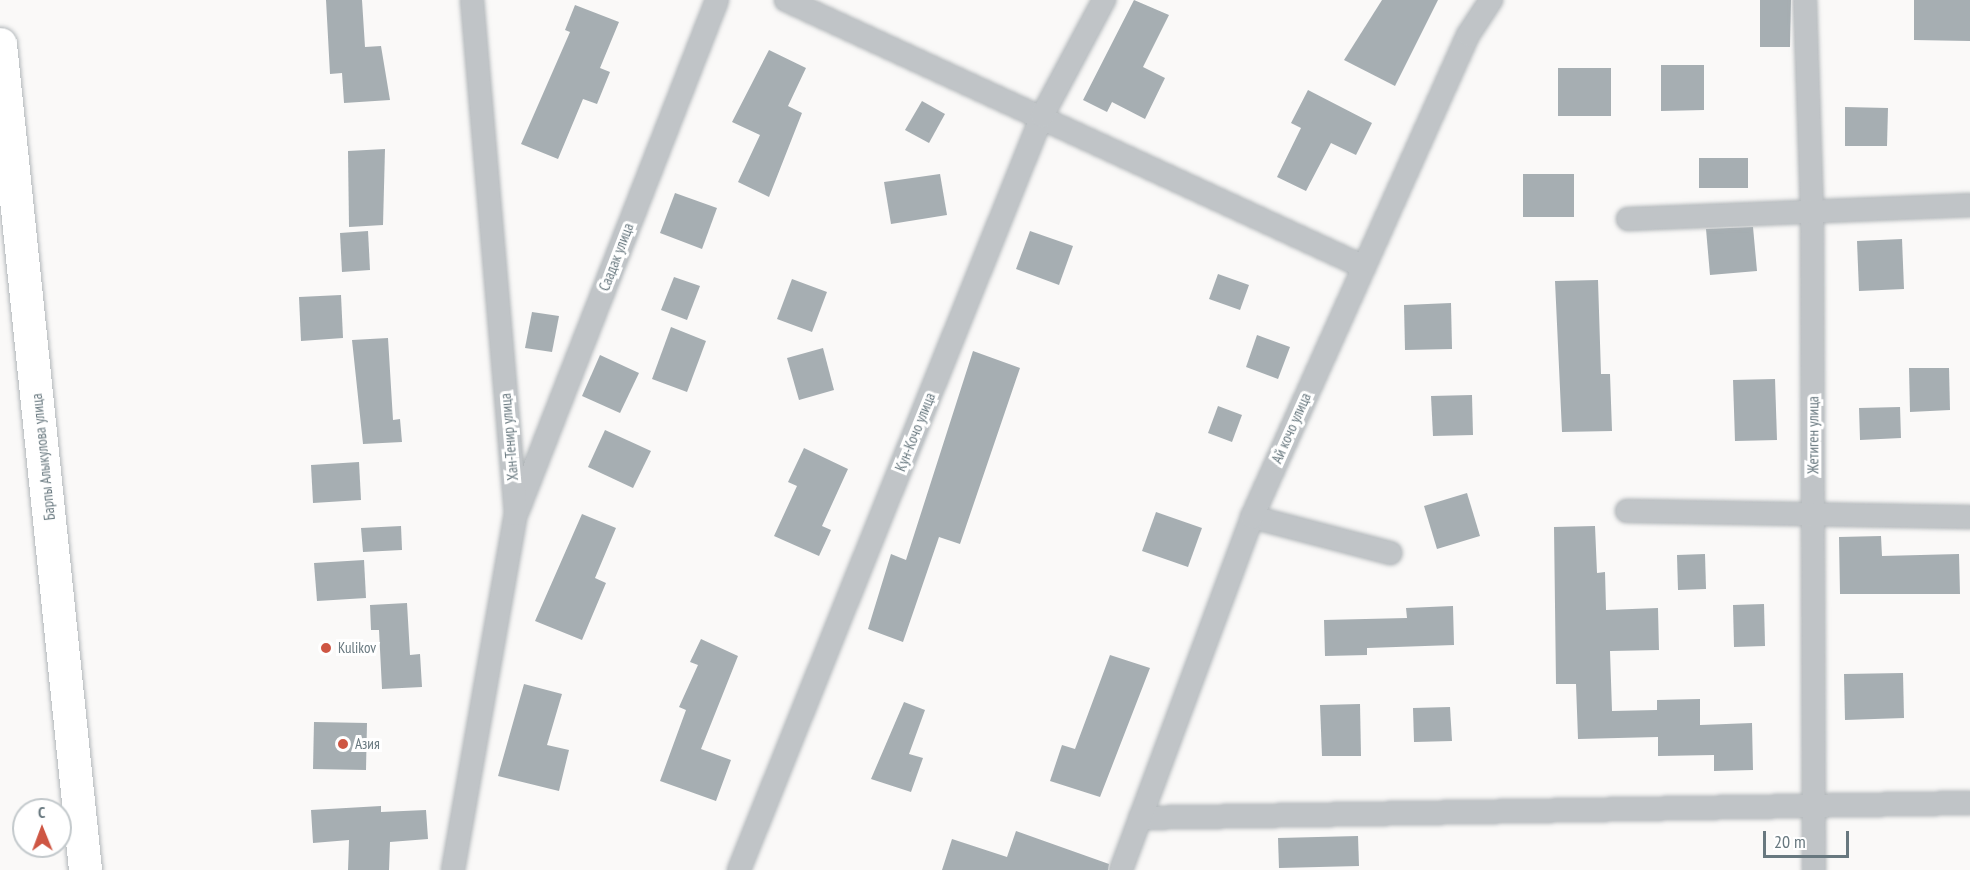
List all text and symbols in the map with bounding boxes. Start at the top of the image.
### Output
street label: Саадак улица [595,221,637,293]
street label: Кун-Кочо улица [891,390,939,474]
street label: Ай кочо улица [1267,390,1315,466]
street label: Барпы Алыкулова улица [27,392,59,522]
street label: Хан-Тенир улица [496,393,522,481]
street label: Жетиген улица [1804,396,1822,474]
place label: Kulikov [338,639,376,657]
marker: Kulikov [319,641,333,655]
place label: Азия [355,735,380,753]
marker: Азия [336,737,350,751]
north arrow [12,798,72,858]
text: С [38,802,46,822]
scale bar [1766,819,1852,857]
text: 20 m [1774,830,1806,853]

